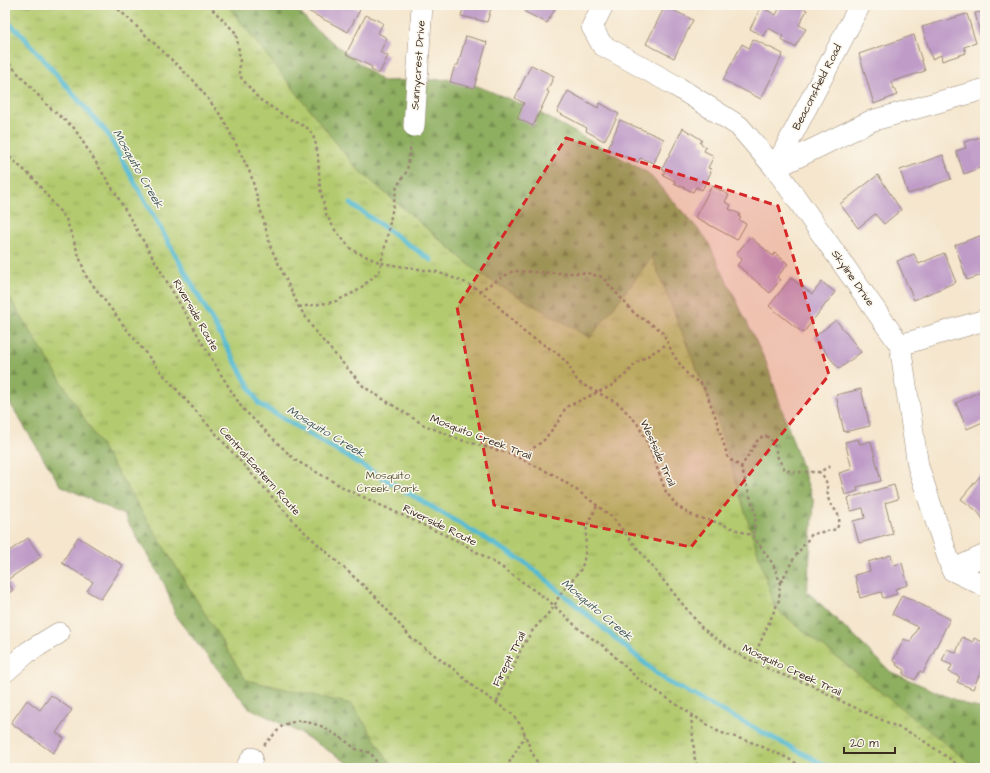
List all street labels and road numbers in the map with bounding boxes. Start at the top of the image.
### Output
street label: Sunnycrest Drive [407,20,430,110]
street label: Beaconsfield Road [789,41,845,133]
street label: Skyline Drive [827,247,878,310]
street label: Riverside Route [169,276,223,354]
street label: Mosquito Creek Trail [428,411,534,463]
street label: Westside Trail [637,417,679,489]
street label: Central-Eastern Route [216,423,304,519]
street label: Riverside Route [401,501,479,549]
street label: Firepit Trail [489,629,529,689]
street label: Mosquito Creek Trail [740,640,844,700]

